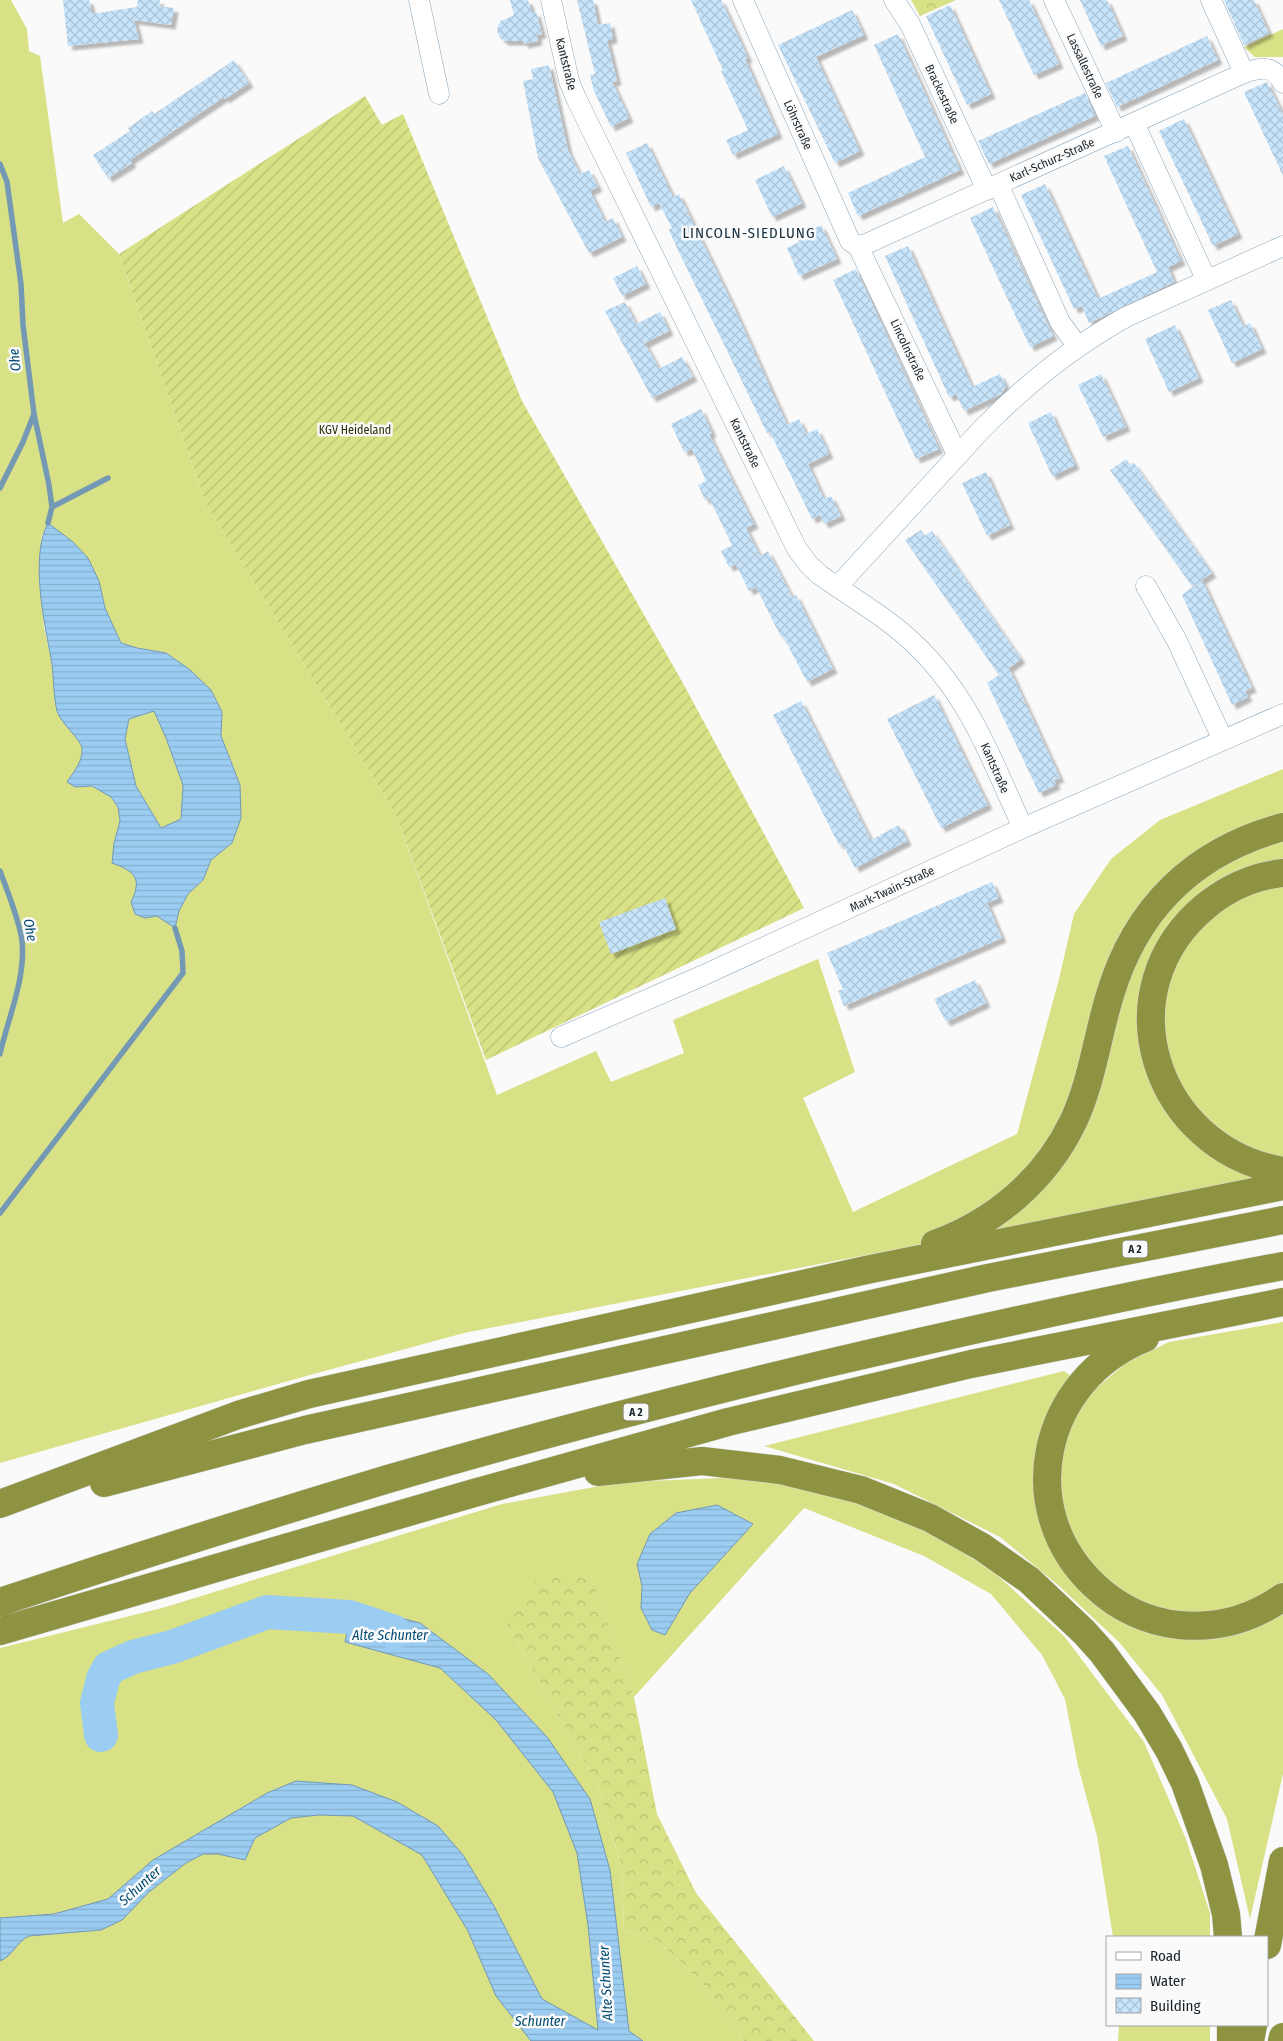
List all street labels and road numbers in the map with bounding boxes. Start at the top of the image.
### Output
street label: Lassallestraße [1064,31,1106,101]
street label: Kantstraße [553,36,579,92]
street label: Brackestraße [922,62,962,126]
street label: Löhrstraße [781,98,815,152]
street label: Karl-Schurz-Straße [1007,135,1097,185]
street label: Lincolnstraße [888,317,928,383]
street label: Kantstraße [727,416,763,470]
street label: Kantstraße [978,741,1012,795]
street label: Mark-Twain-Straße [848,863,937,915]
road number: A 2 [1122,1240,1148,1258]
road number: A 2 [624,1404,648,1420]

